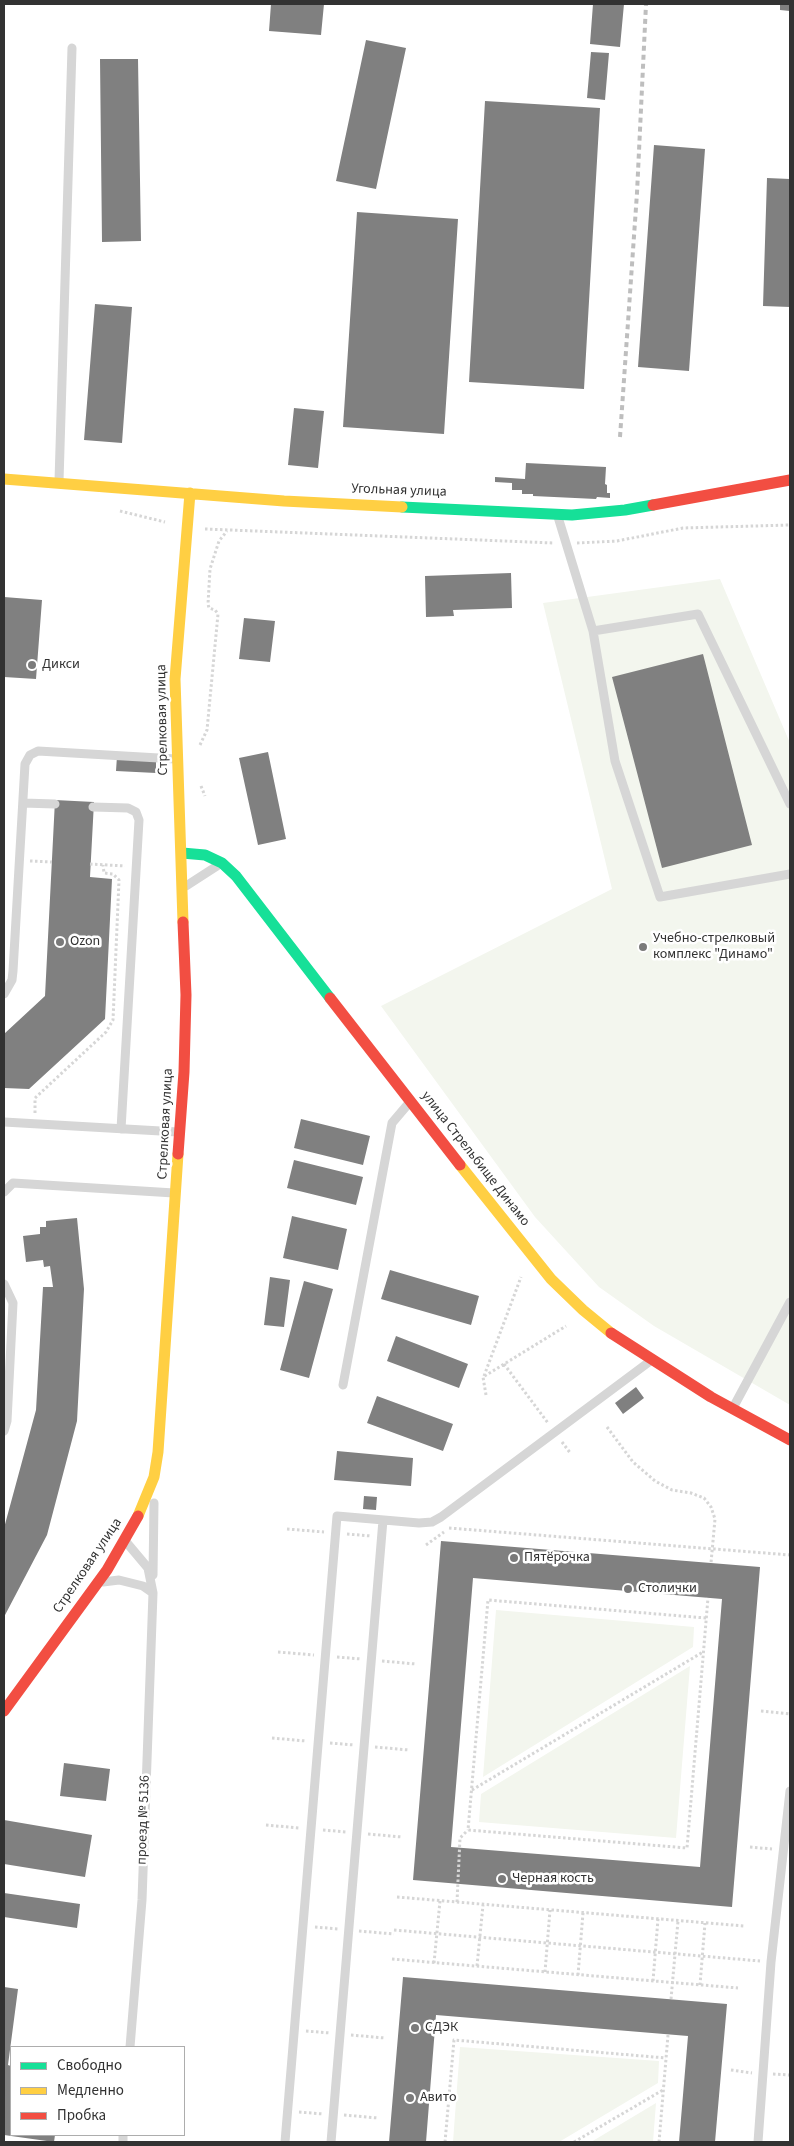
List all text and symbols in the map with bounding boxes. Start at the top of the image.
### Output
street label: Угольная улица [351,481,447,501]
place label: Дикси [42,657,80,673]
marker: Дикси [26,659,38,671]
street label: Стрелковая улица [154,664,172,776]
place label: Учебно-стрелковый комплекс "Динамо" [653,931,775,964]
place label: Ozon [70,934,100,950]
marker: Ozon [54,936,66,948]
marker: Учебно-стрелковый комплекс "Динамо" [637,941,649,953]
street label: Стрелковая улица [155,1068,177,1180]
street label: улица Стрельбище Динамо [417,1088,533,1230]
street label: Стрелковая улица [50,1515,126,1617]
place label: Пятёрочка [524,1550,590,1566]
marker: Пятёрочка [508,1552,520,1564]
place label: Столички [638,1581,697,1597]
marker: Столички [622,1583,634,1595]
street label: проезд № 5136 [134,1775,154,1865]
place label: Черная кость [512,1871,594,1887]
marker: Черная кость [496,1873,508,1885]
place label: СДЭК [425,2020,458,2036]
marker: СДЭК [409,2022,421,2034]
legend [10,2046,185,2136]
text: Свободно [57,2055,122,2076]
text: Медленно [57,2080,124,2101]
place label: Авито [420,2090,456,2106]
marker: Авито [404,2092,416,2104]
text: Пробка [57,2105,106,2126]

